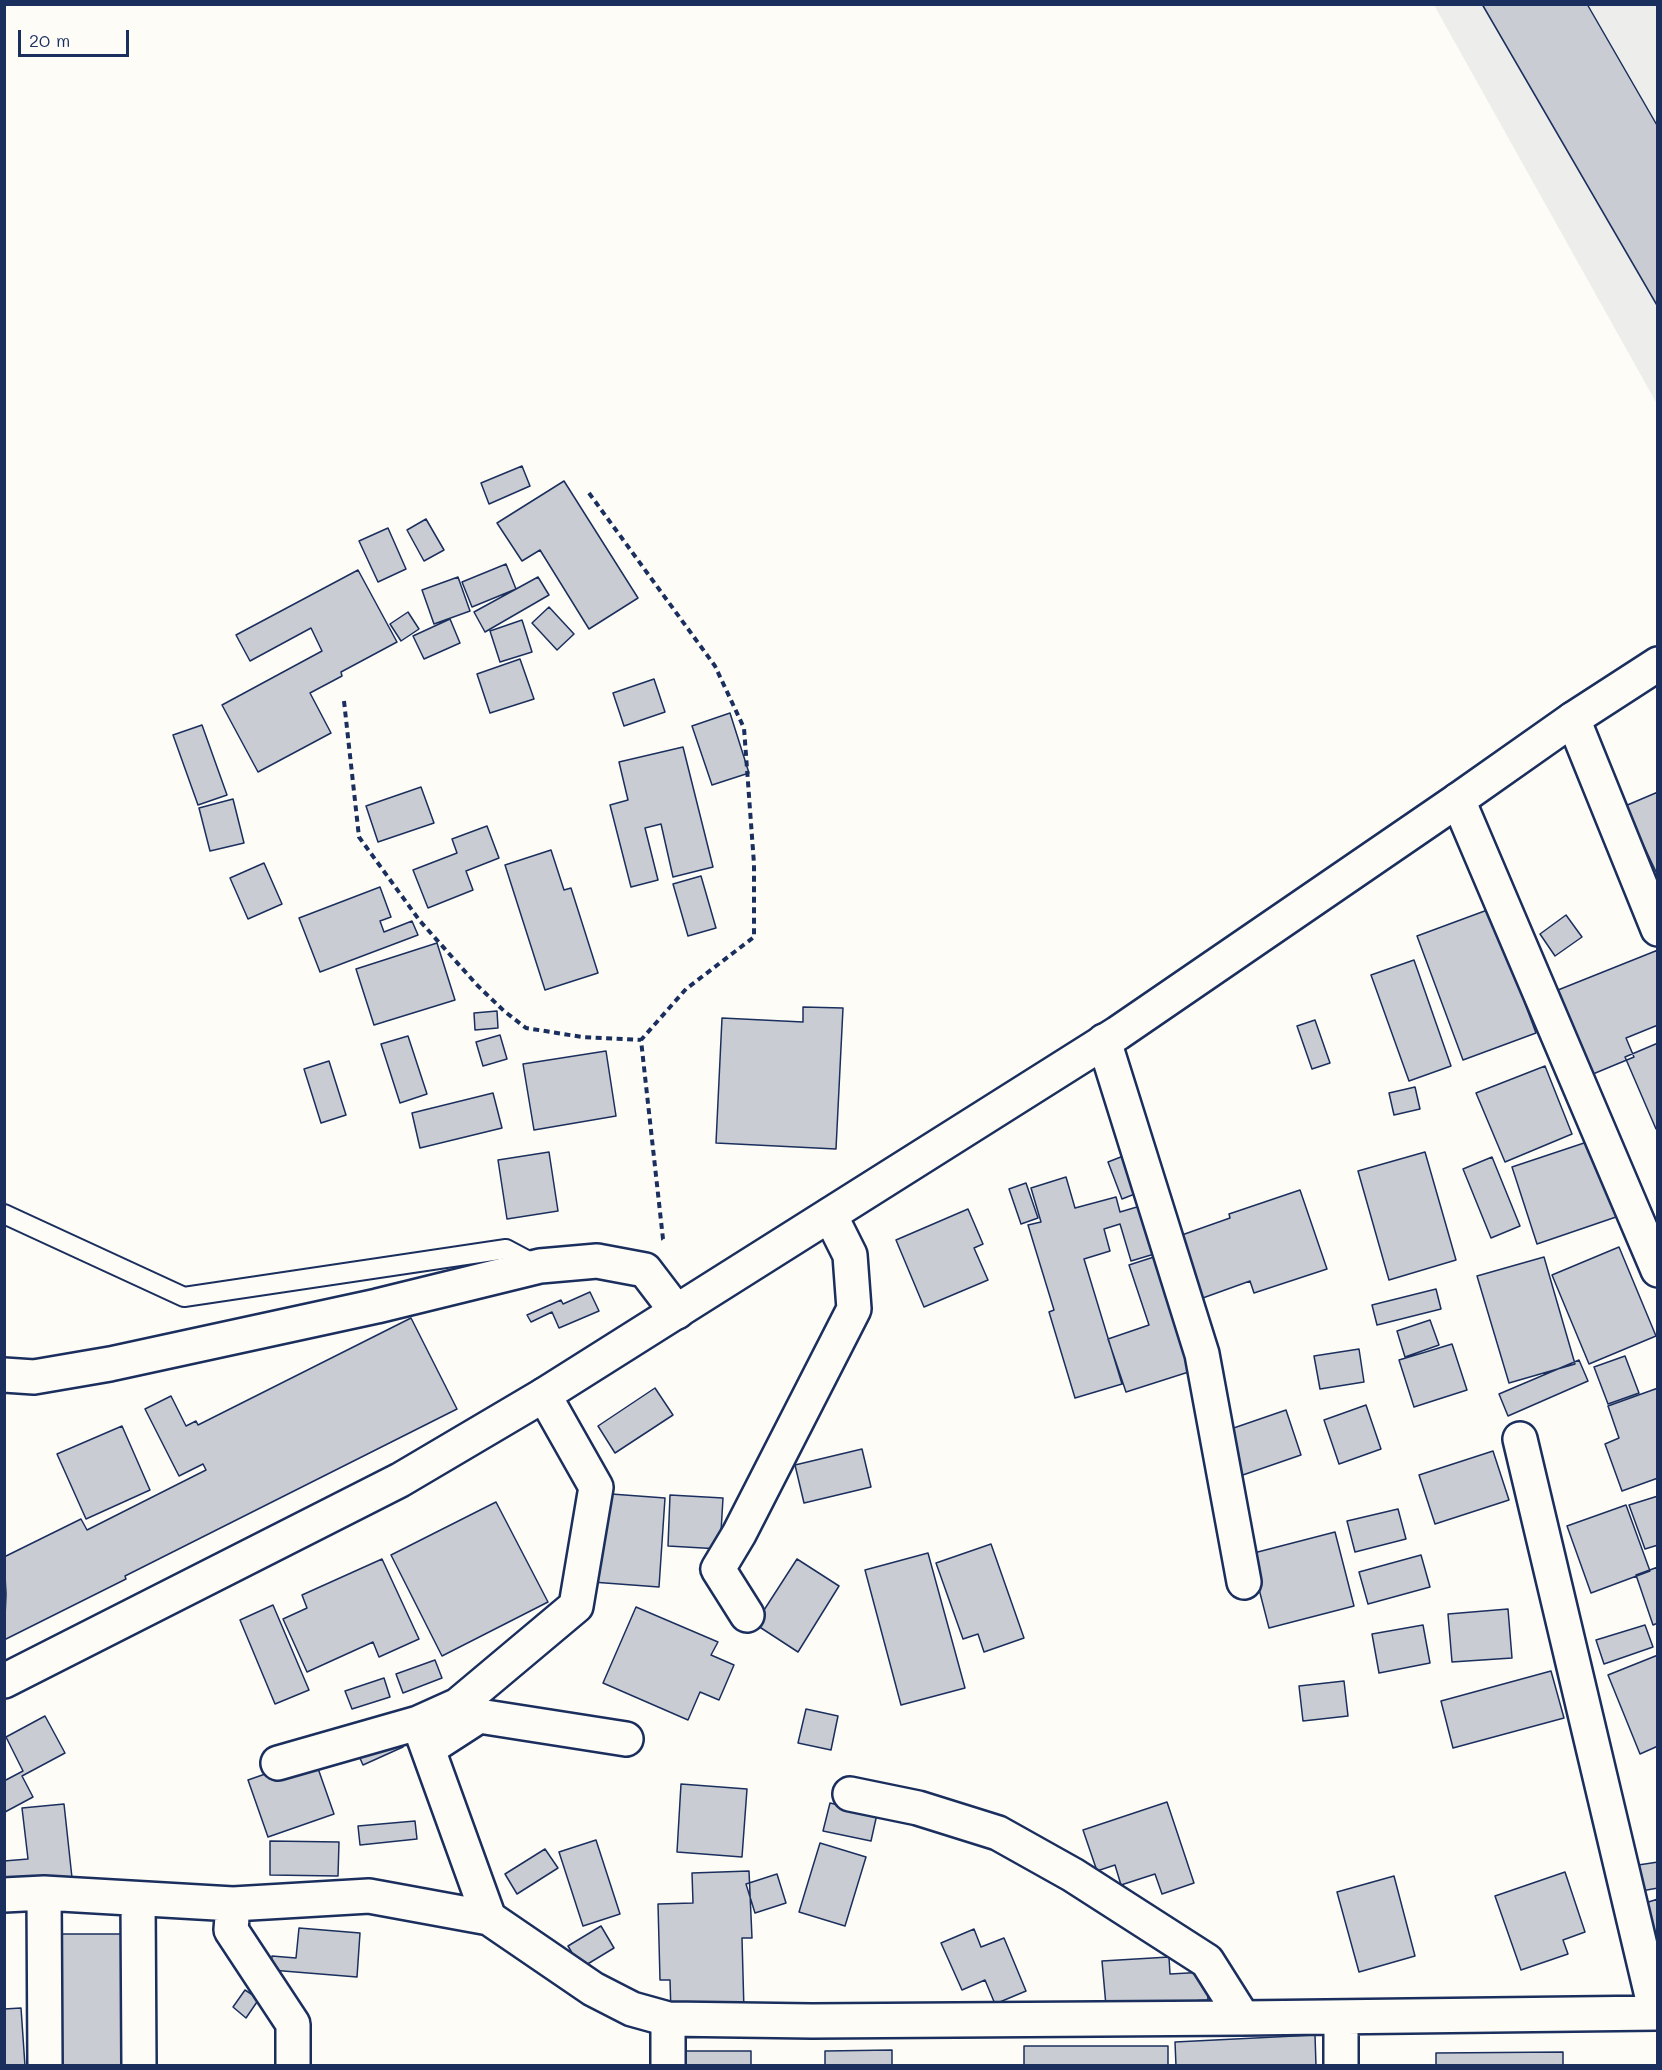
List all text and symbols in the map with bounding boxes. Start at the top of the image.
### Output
scale bar [21,18,132,56]
text: 20 m [29,28,70,52]

